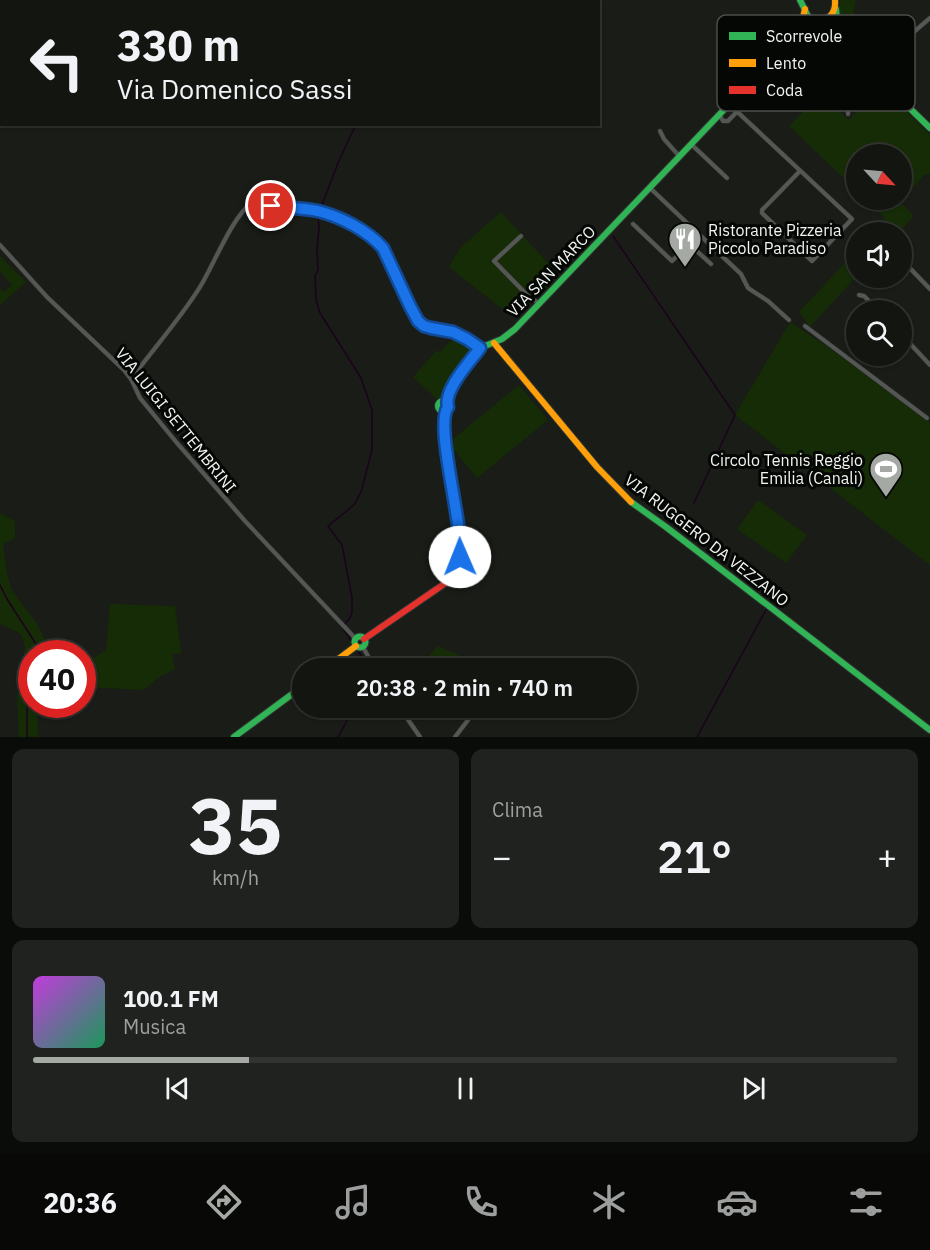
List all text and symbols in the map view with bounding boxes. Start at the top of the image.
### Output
legend [717,15,915,111]
text: 330 m [117,18,240,73]
icon: left [18,24,96,102]
text: Scorrevole [766,26,843,46]
text: Lento [766,53,806,73]
text: Via Domenico Sassi [117,71,353,106]
text: Coda [766,80,803,100]
north arrow [846,144,912,210]
map controls [846,144,912,366]
pin [245,180,296,231]
icon: arrive [254,189,287,222]
place label: Ristorante Pizzeria Piccolo Paradiso [708,220,842,258]
street label: VIA SAN MARCO [502,221,600,321]
restaurant icon: Ristorante Pizzeria Piccolo Paradiso [667,221,703,268]
button: sound [846,222,912,288]
button: search [846,300,912,366]
street label: VIA LUIGI SETTEMBRINI [111,343,241,497]
place label: Circolo Tennis Reggio Emilia (Canali) [710,450,863,488]
sports icon: Circolo Tennis Reggio Emilia (Canali) [868,451,904,498]
street label: VIA RUGGERO DA VEZZANO [621,470,793,610]
position arrow [428,525,492,589]
speed limit sign: 40 [18,640,96,718]
text: 20:38 · 2 min · 740 m [356,673,573,702]
text: 35 [189,774,282,875]
text: Clima [492,796,543,823]
text: 21° [657,827,732,885]
text: − [492,835,512,878]
text: + [877,835,897,878]
text: km/h [212,864,259,891]
text: 100.1 FM [123,984,219,1013]
text: Musica [123,1013,186,1040]
icon: previous [161,1072,194,1105]
icon: pause [449,1072,482,1105]
icon: next [737,1072,770,1105]
icon: directions [203,1181,245,1223]
icon: music [332,1181,374,1223]
icon: phone [460,1181,502,1223]
icon: climate [588,1181,630,1223]
icon: car [716,1181,758,1223]
icon: filters [845,1181,887,1223]
text: 20:36 [43,1185,117,1220]

